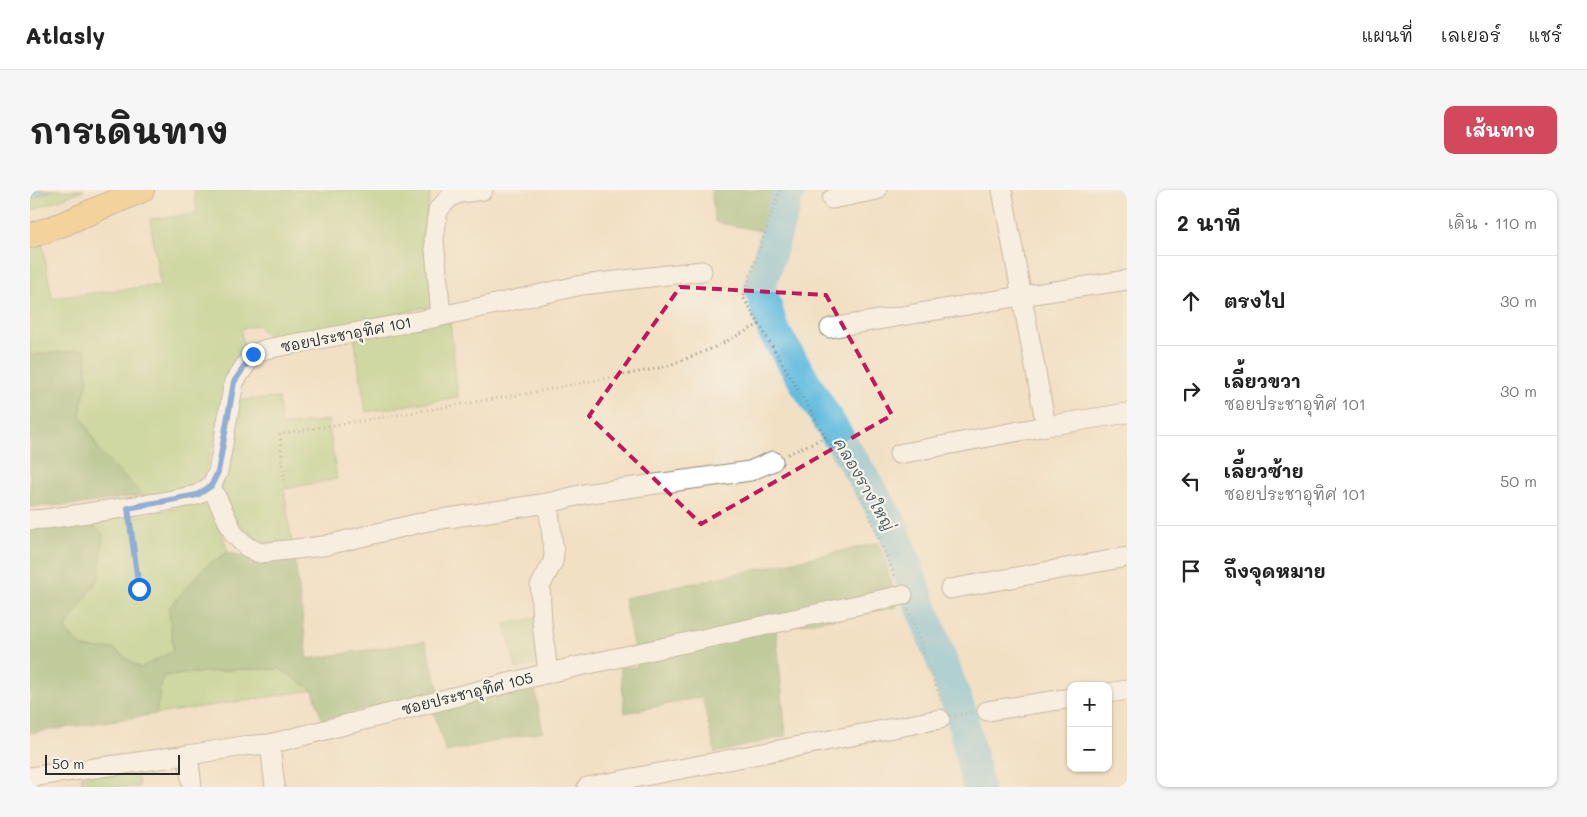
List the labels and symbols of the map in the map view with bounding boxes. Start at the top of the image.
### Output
street label: ซอยประชาอุทิศ 101 [279,311,414,358]
route end [242,343,265,366]
water label: คลองรางใหญ่ [830,434,901,535]
route start [128,578,151,601]
street label: ซอยประชาอุทิศ 105 [399,667,535,721]
scale bar [45,752,180,775]

